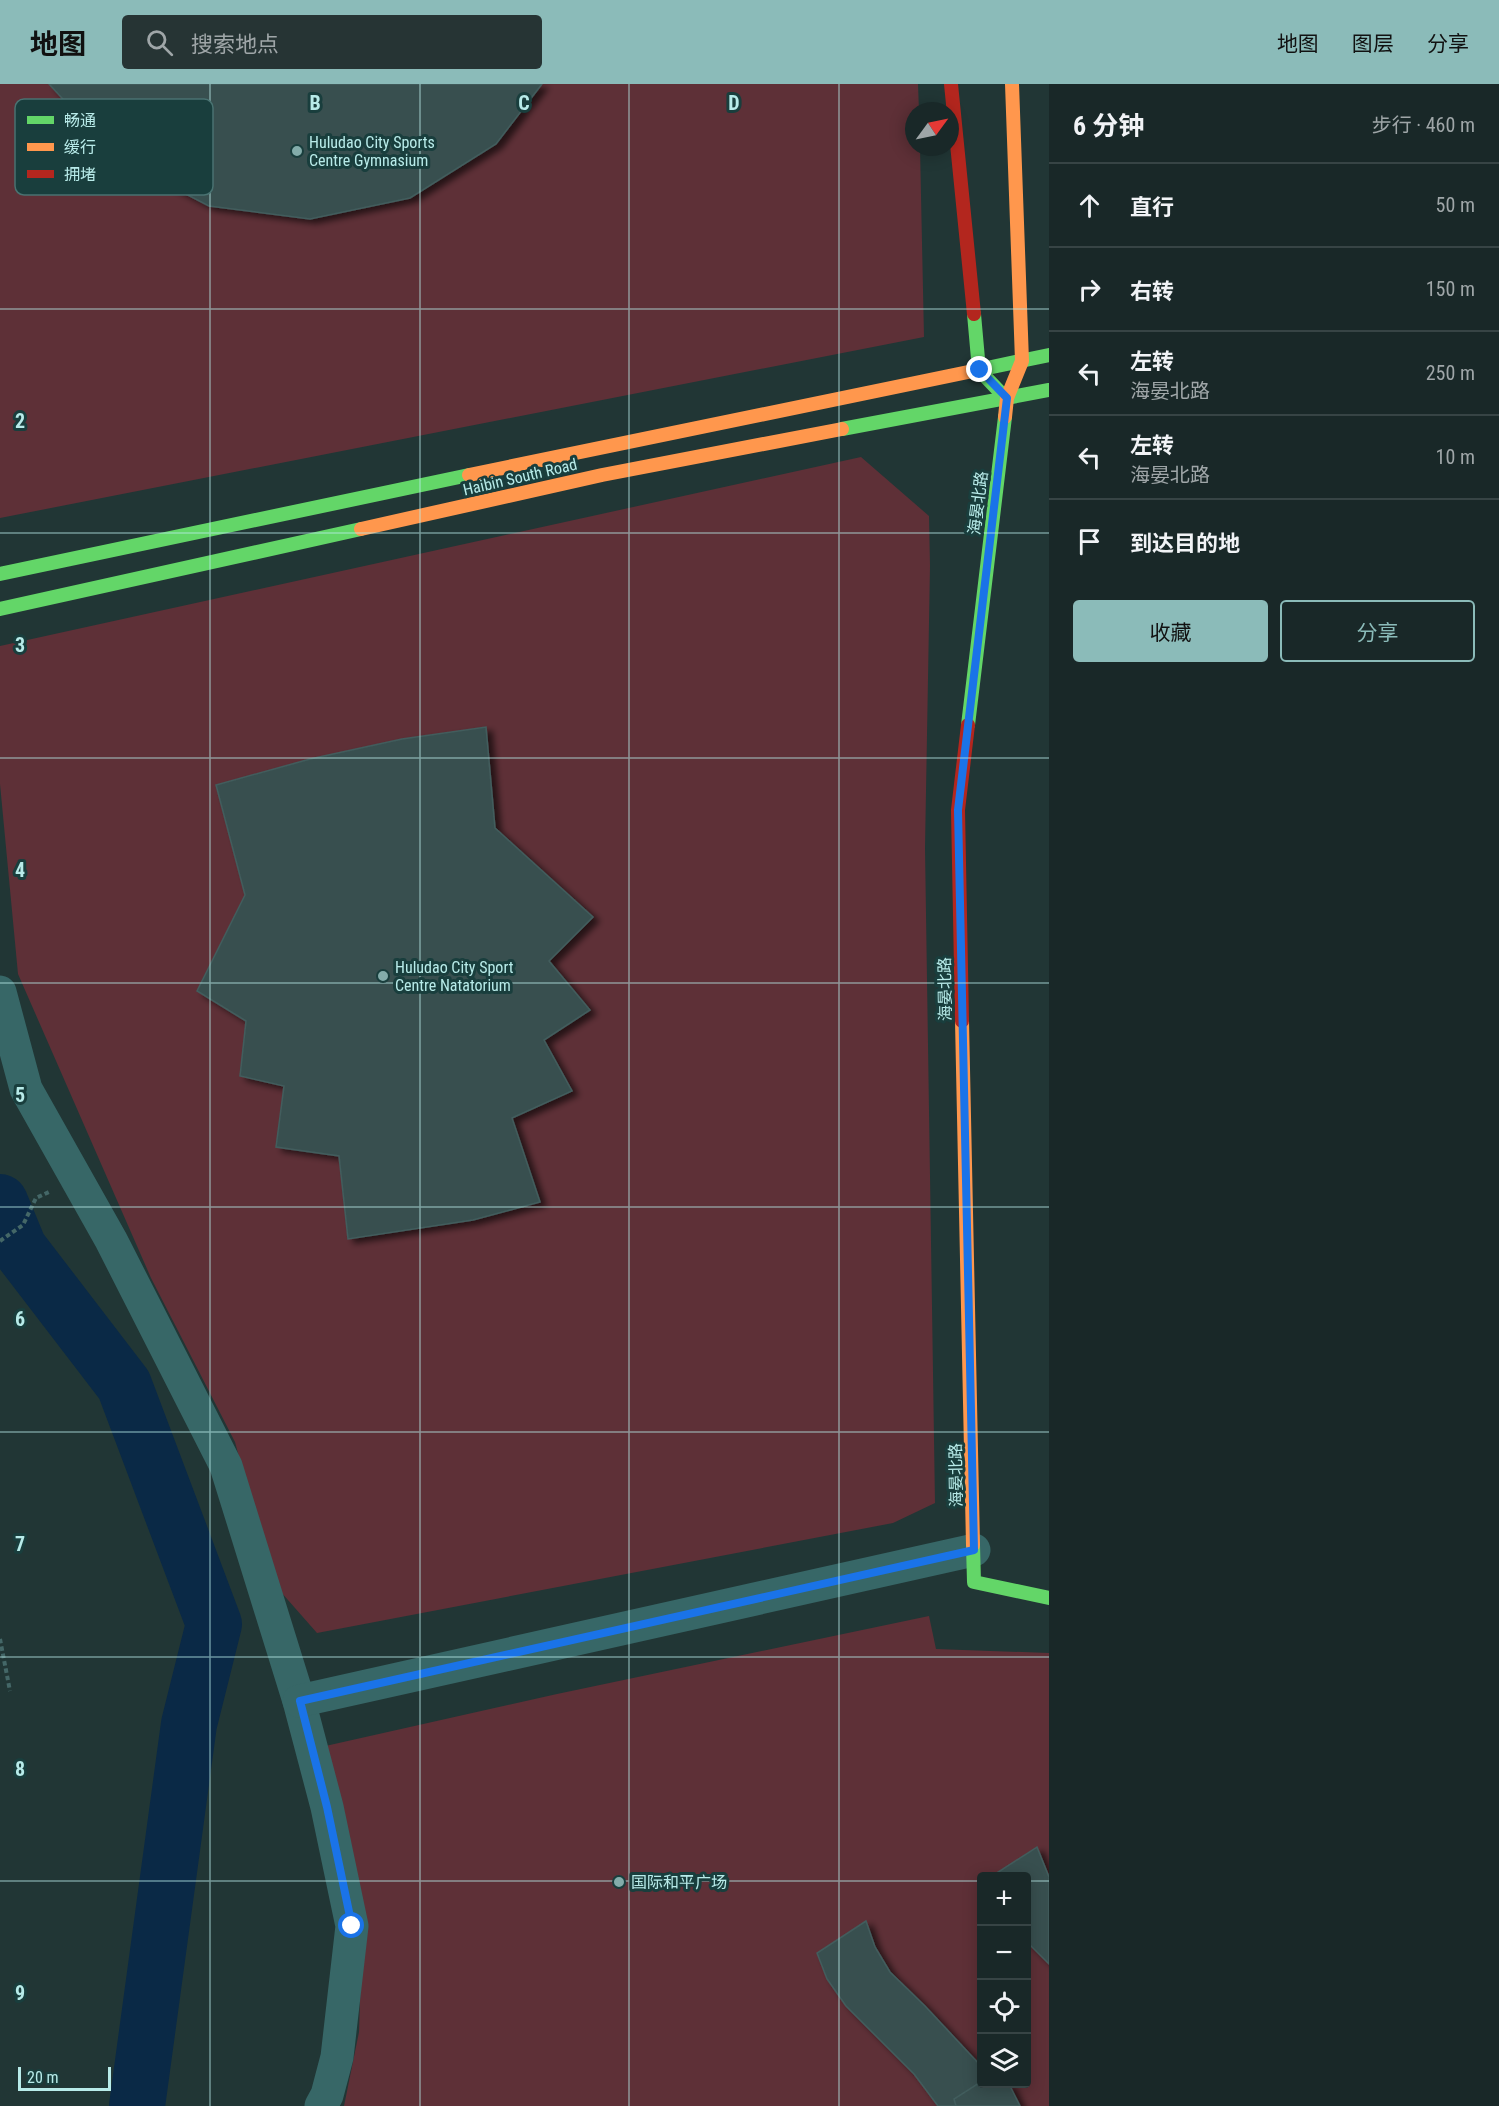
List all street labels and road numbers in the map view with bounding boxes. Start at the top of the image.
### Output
street label: Haibin South Road [461,455,579,499]
street label: 海晏北路 [965,470,991,536]
street label: 海晏北路 [935,957,955,1021]
street label: 海晏北路 [946,1443,966,1507]

